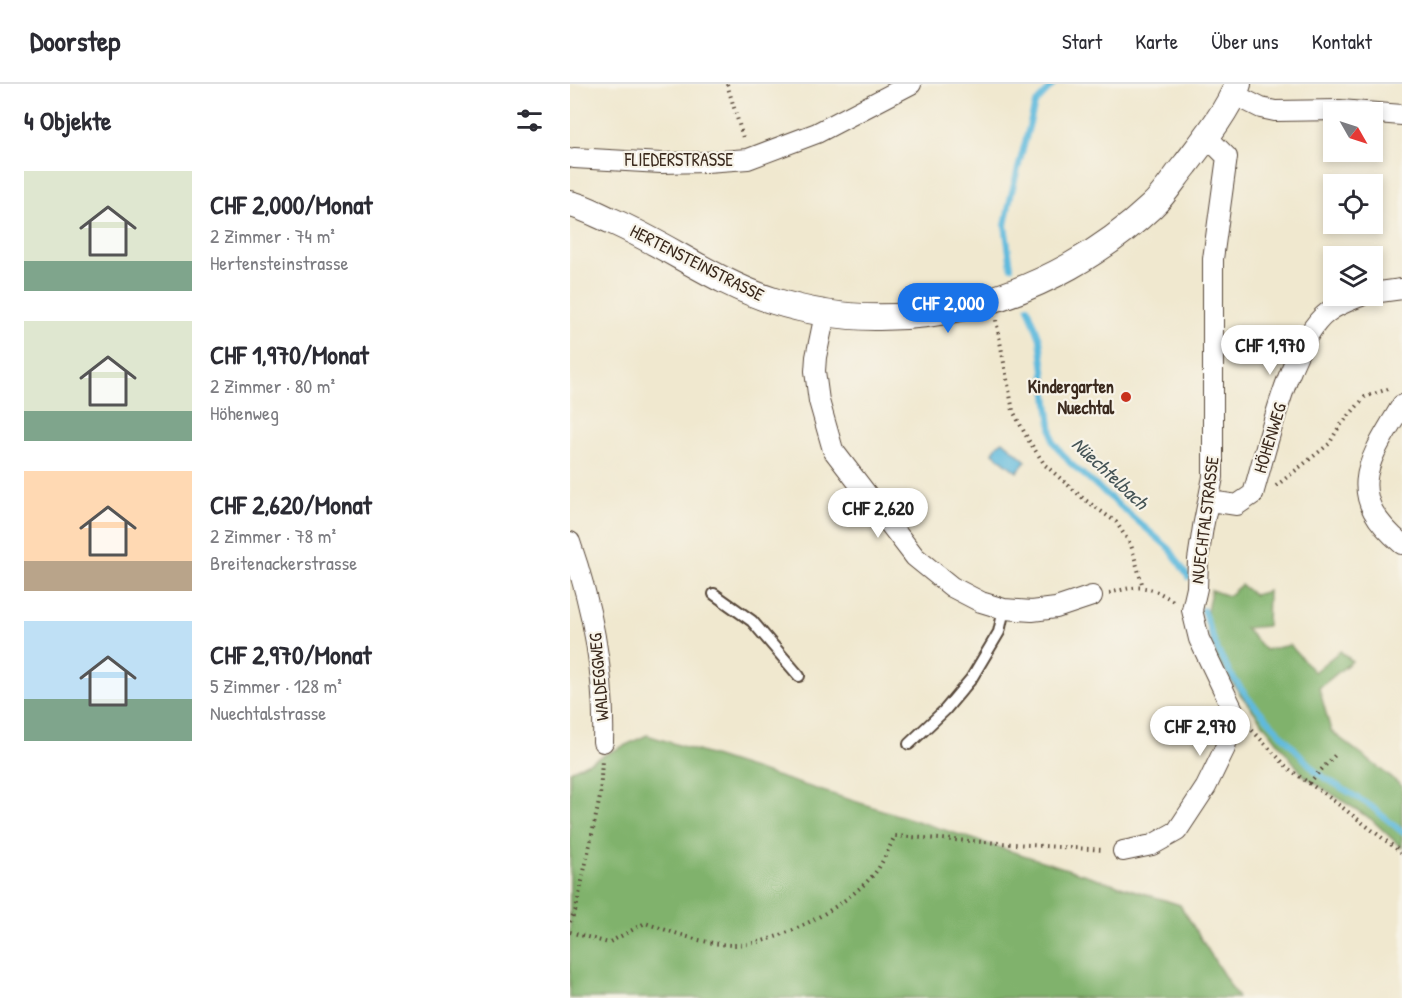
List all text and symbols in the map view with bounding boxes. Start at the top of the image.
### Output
text: Doorstep [30,22,120,60]
text: Start [1062,27,1102,56]
text: Karte [1135,27,1178,56]
text: Über uns [1211,27,1279,56]
text: Kontakt [1312,27,1372,56]
north arrow [1323,102,1383,162]
map controls [1323,102,1383,306]
text: 4 Objekte [24,103,111,138]
icon: filters [513,104,546,137]
street label: FLIEDERSTRASSE [624,147,733,172]
button: locate [1323,174,1383,234]
text: CHF 2,000/Monat [210,187,372,222]
icon: home [72,195,144,267]
street label: HERTENSTEINSTRASSE [626,218,768,307]
text: 2 Zimmer · 74 m² [210,222,335,249]
button: layers [1323,246,1383,306]
text: Hertensteinstrasse [210,249,348,276]
pin: CHF 2,000 [879,283,1017,334]
text: CHF 2,000 [912,289,984,316]
pin: CHF 1,970 [1201,325,1339,376]
text: CHF 1,970 [1235,331,1305,358]
text: CHF 1,970/Monat [210,337,369,372]
icon: home [72,345,144,417]
text: 2 Zimmer · 80 m² [210,372,335,399]
place label: Kindergarten Nuechtal [1028,374,1115,420]
marker: Kindergarten Nuechtal [1119,390,1133,404]
text: Höhenweg [210,399,279,426]
street label: HÖHENWEG [1247,399,1292,476]
water label: Nüechtelbach [1066,430,1156,516]
street label: NUECHTALSTRASSE [1184,455,1225,585]
text: CHF 2,620/Monat [210,487,372,522]
pin: CHF 2,620 [809,488,947,539]
text: CHF 2,620 [842,494,914,521]
icon: home [72,495,144,567]
text: 2 Zimmer · 78 m² [210,522,336,549]
text: Breitenackerstrasse [210,549,357,576]
street label: WALDEGGWEG [582,632,615,722]
text: CHF 2,970/Monat [210,637,371,672]
icon: home [72,645,144,717]
text: 5 Zimmer · 128 m² [210,672,342,699]
text: Nuechtalstrasse [210,699,326,726]
pin: CHF 2,970 [1131,706,1269,757]
text: CHF 2,970 [1164,712,1236,739]

